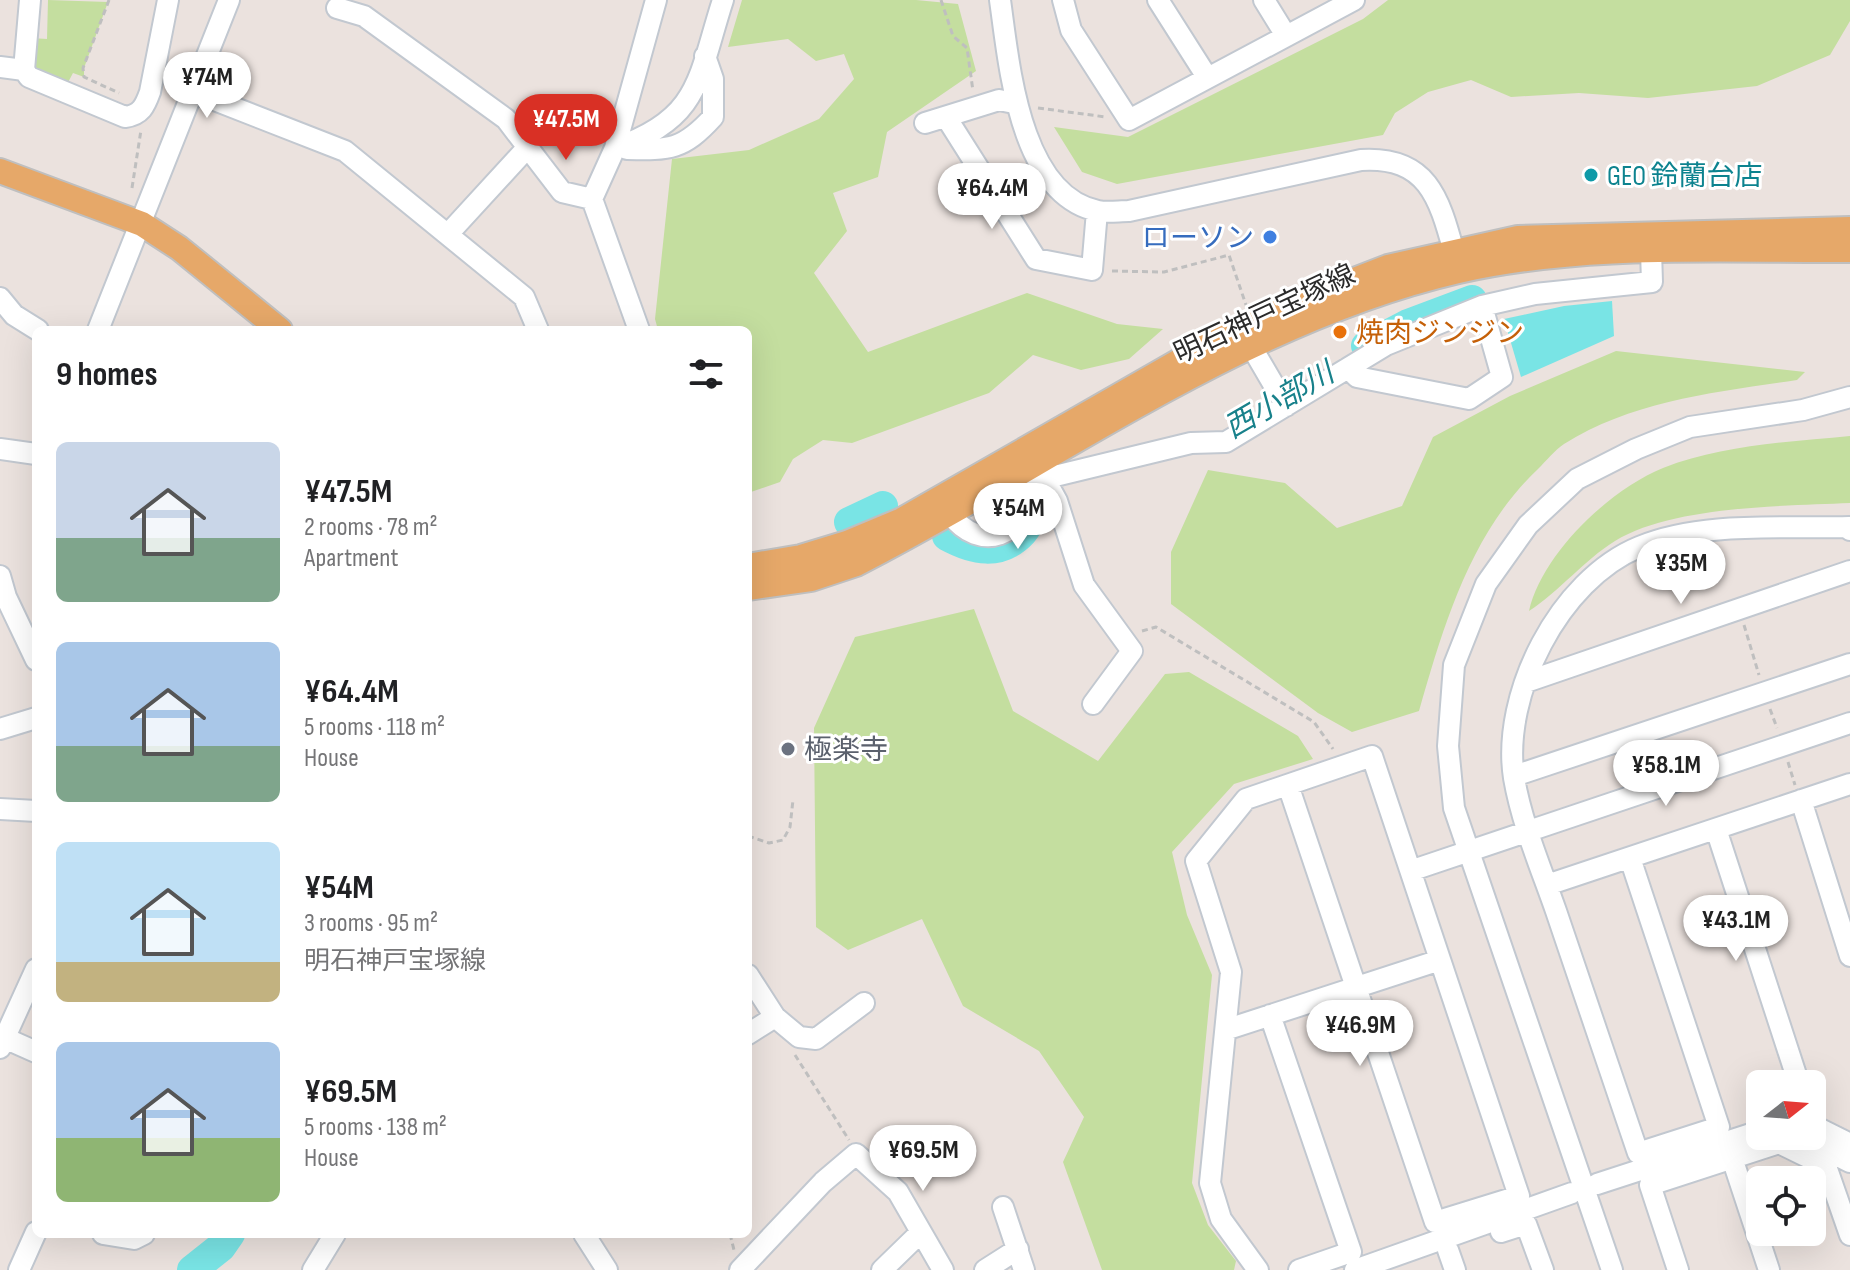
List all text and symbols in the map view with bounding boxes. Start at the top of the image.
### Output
pin: ¥74M [160,52,254,120]
text: ¥74M [181,62,233,93]
pin: ¥47.5M [501,94,631,162]
text: ¥47.5M [532,104,600,135]
place label: GEO 鈴蘭台店 [1607,160,1762,193]
pin: ¥64.4M [927,163,1057,231]
marker: GEO 鈴蘭台店 [1582,166,1600,184]
text: ¥64.4M [956,173,1028,204]
place label: ローソン [1142,222,1254,255]
marker: ローソン [1261,228,1279,246]
street label: 明石神戸宝塚線 [1169,258,1360,371]
place label: 焼肉ジンジン [1356,317,1524,350]
marker: 焼肉ジンジン [1331,323,1349,341]
icon: filters [684,352,728,396]
text: 9 homes [56,354,157,395]
water label: 西小部川 [1219,354,1343,446]
text: ¥47.5M [304,471,392,512]
icon: home [120,474,216,570]
pin: ¥54M [971,483,1065,551]
text: ¥54M [991,493,1045,524]
text: 2 rooms · 78 m² [304,512,438,543]
pin: ¥35M [1634,538,1728,606]
text: Apartment [304,543,398,574]
text: ¥35M [1655,548,1707,579]
text: ¥64.4M [304,671,399,712]
icon: home [120,674,216,770]
text: 5 rooms · 118 m² [304,712,445,743]
place label: 極楽寺 [804,734,888,767]
marker: 極楽寺 [779,740,797,758]
pin: ¥58.1M [1601,740,1731,808]
text: House [304,743,359,774]
text: ¥58.1M [1631,750,1701,781]
text: ¥54M [304,867,374,908]
icon: home [120,874,216,970]
pin: ¥43.1M [1671,895,1801,963]
text: ¥43.1M [1701,905,1771,936]
text: 3 rooms · 95 m² [304,908,438,939]
text: 明石神戸宝塚線 [304,946,486,977]
pin: ¥46.9M [1295,1000,1425,1068]
text: ¥46.9M [1324,1010,1396,1041]
north arrow [1746,1070,1826,1150]
map controls [1746,1070,1826,1246]
text: ¥69.5M [304,1071,397,1112]
icon: home [120,1074,216,1170]
text: 5 rooms · 138 m² [304,1112,447,1143]
pin: ¥69.5M [858,1125,988,1193]
text: ¥69.5M [887,1135,959,1166]
text: House [304,1143,359,1174]
button: locate [1746,1166,1826,1246]

